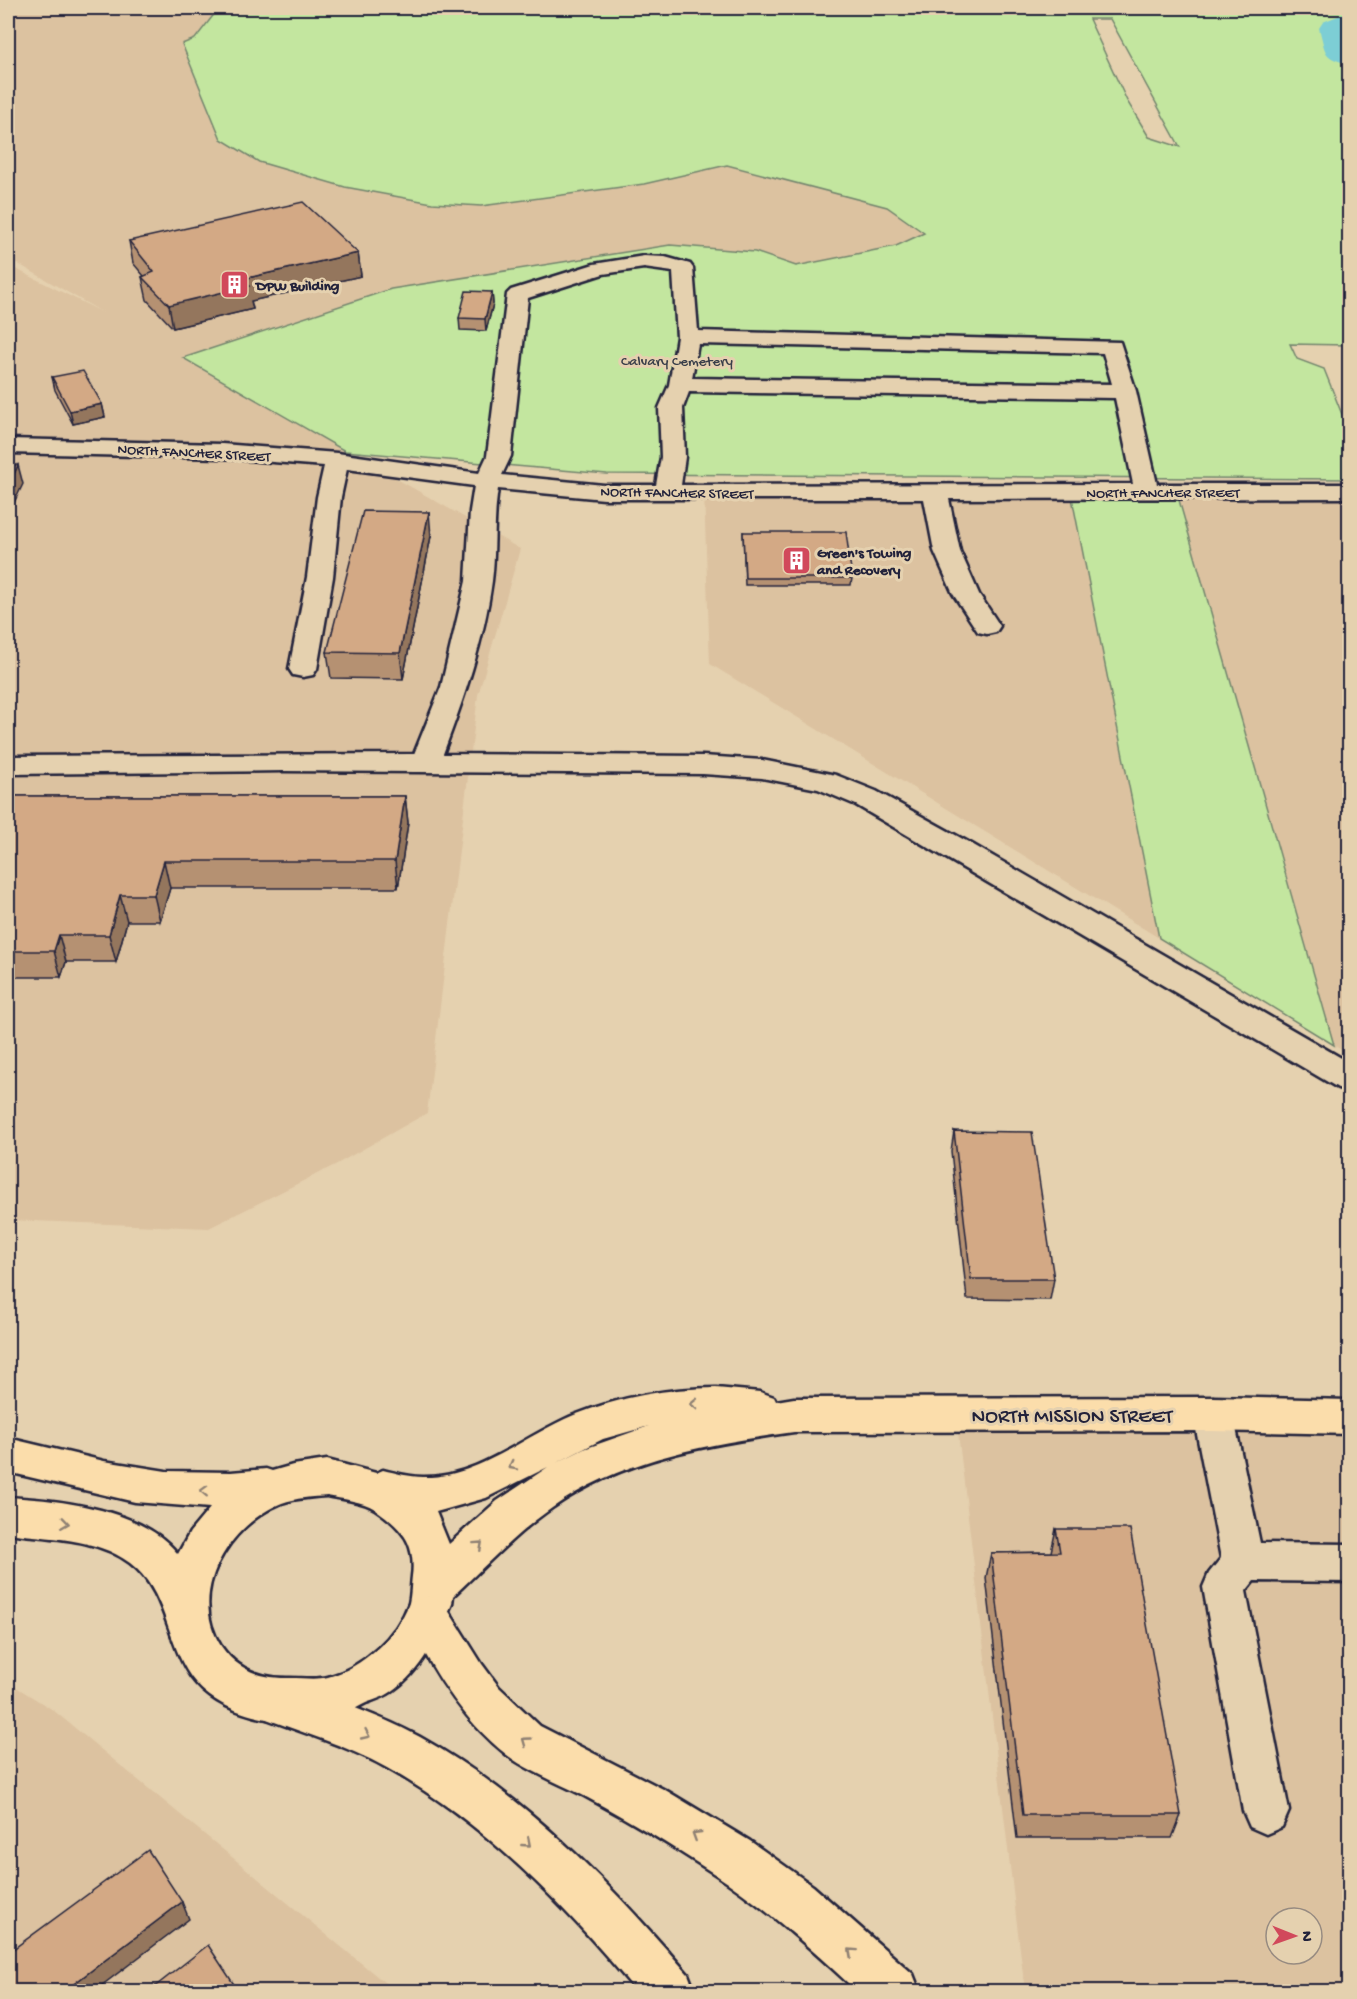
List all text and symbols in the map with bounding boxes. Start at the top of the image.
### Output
building icon: DPW Building [219,269,251,301]
place label: DPW Building [254,278,340,296]
park label: Calvary Cemetery [621,353,733,371]
street label: NORTH FANCHER STREET [117,441,272,467]
street label: NORTH FANCHER STREET [600,484,755,504]
street label: NORTH FANCHER STREET [1086,485,1241,503]
building icon: Green's Towing and Recovery [780,545,812,577]
place label: Green's Towing and Recovery [816,545,912,580]
one-way arrow [690,1398,699,1410]
street label: NORTH MISSION STREET [972,1406,1173,1431]
one-way arrow [507,1459,518,1470]
one-way arrow [199,1485,208,1498]
one-way arrow [61,1516,70,1528]
one-way arrow [473,1541,483,1552]
one-way arrow [359,1728,370,1740]
one-way arrow [522,1737,533,1748]
one-way arrow [692,1830,702,1842]
one-way arrow [520,1836,531,1847]
north arrow [1264,1906,1324,1966]
text: N [1296,1931,1315,1942]
one-way arrow [848,1948,859,1959]

